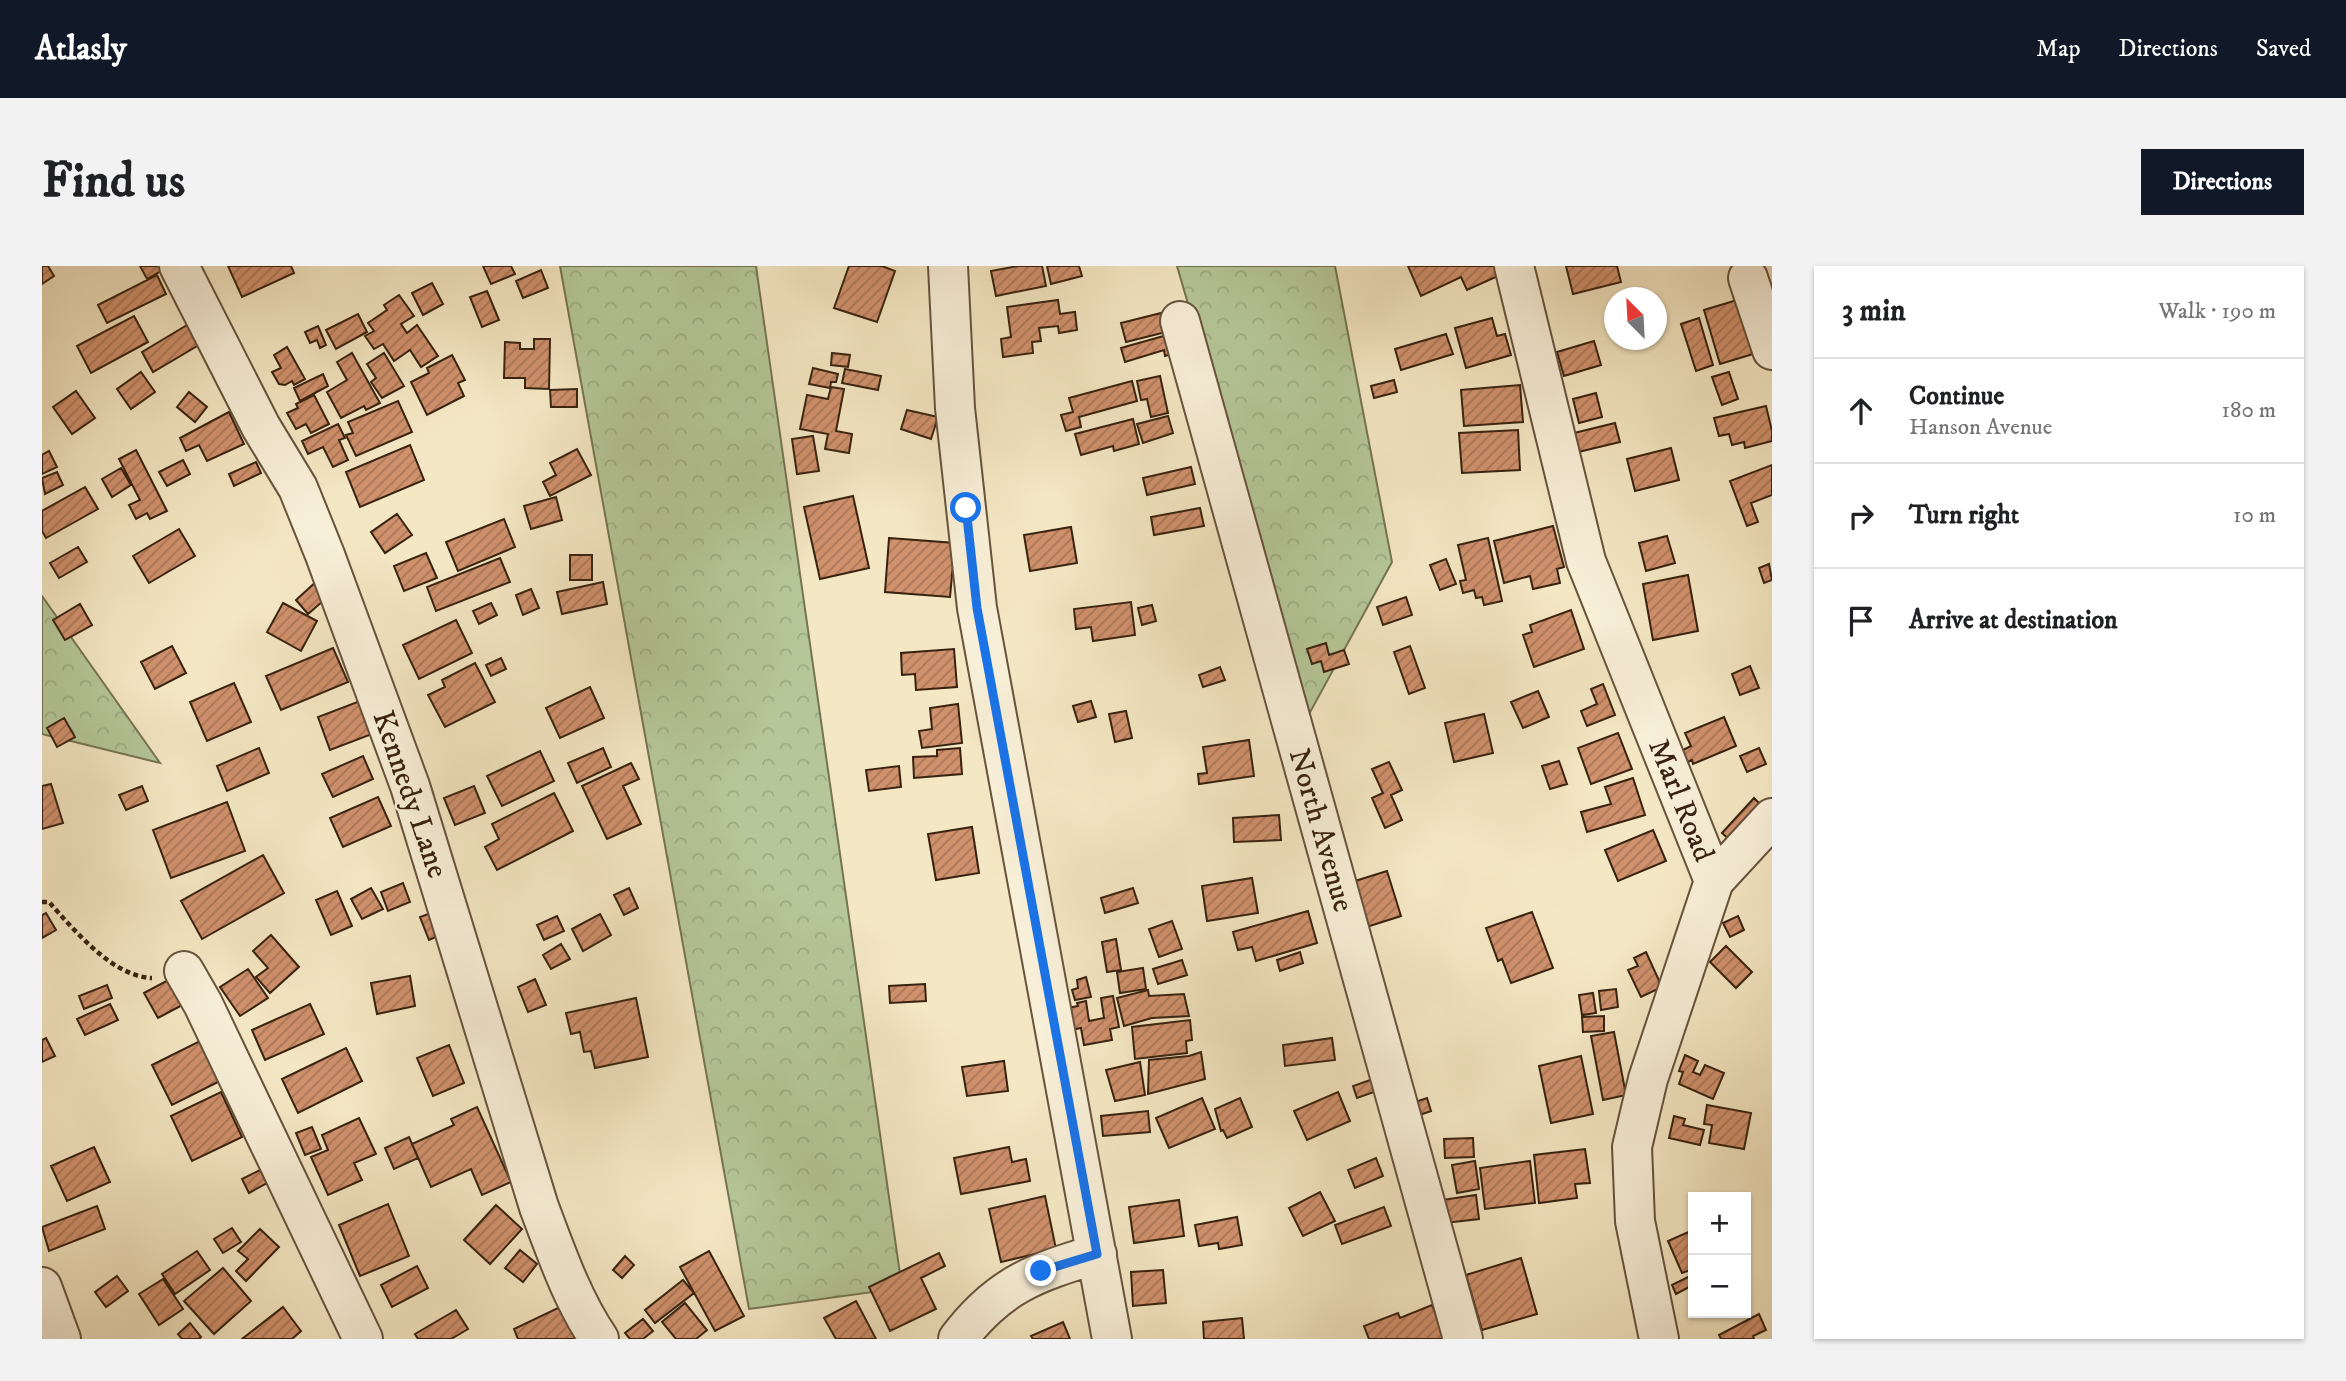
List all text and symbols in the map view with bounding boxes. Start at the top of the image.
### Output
text: Atlasly [35,29,127,70]
text: Map [2036,34,2081,64]
text: Directions [2119,34,2218,64]
text: Saved [2256,34,2311,64]
button: Directions [2141,149,2304,215]
text: Find us [42,151,185,213]
north arrow [1604,287,1667,350]
text: 3 min [1842,293,1906,330]
text: Walk · 190 m [2158,297,2276,326]
text: Continue [1909,380,2004,413]
icon: ahead [1842,392,1880,430]
text: 180 m [2221,396,2276,425]
text: Hanson Avenue [1909,413,2052,442]
route start [950,492,981,523]
icon: right [1842,497,1880,535]
text: Turn right [1909,499,2019,532]
text: 10 m [2233,501,2276,530]
icon: arrive [1842,602,1880,640]
text: Arrive at destination [1909,604,2118,637]
street label: Kennedy Lane [364,706,456,883]
street label: Marl Road [1639,734,1722,867]
street label: North Avenue [1280,745,1361,916]
map controls [1688,1192,1751,1318]
button: + [1688,1192,1751,1255]
route end [1025,1255,1056,1286]
button: − [1688,1255,1751,1318]

